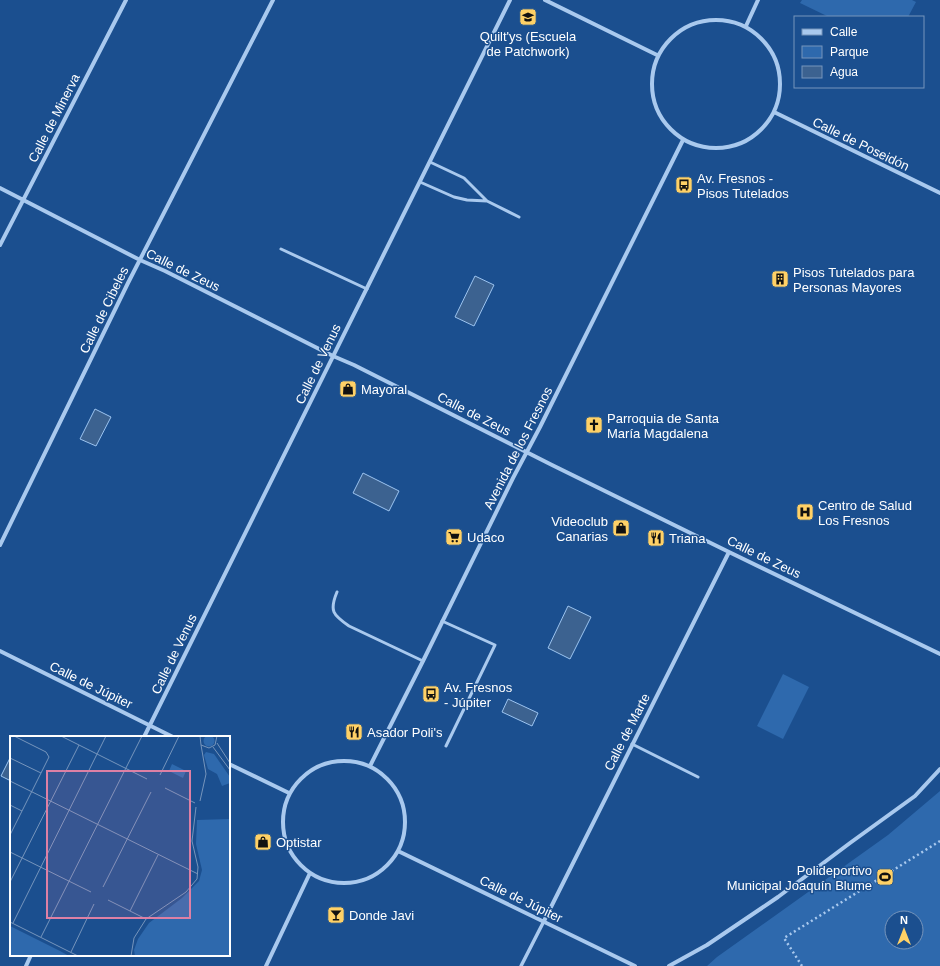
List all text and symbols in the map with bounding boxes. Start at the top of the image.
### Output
school or university icon: Quilt'ys (Escuela de Patchwork) [518,7,538,27]
legend [794,16,924,88]
text: Calle [830,25,858,39]
place label: Quilt'ys (Escuela de Patchwork) [480,29,577,59]
text: Parque [830,45,869,59]
text: Agua [830,65,858,79]
street label: Calle de Minerva [25,70,83,165]
street label: Calle de Poseidón [810,114,912,174]
place label: Av. Fresnos - Pisos Tutelados [697,171,789,201]
bus stop icon: Av. Fresnos - Pisos Tutelados [674,175,694,195]
street label: Calle de Zeus [144,246,223,295]
street label: Calle de Cibeles [77,264,132,356]
place label: Pisos Tutelados para Personas Mayores [793,265,915,295]
building icon: Pisos Tutelados para Personas Mayores [770,269,790,289]
street label: Calle de Venus [292,321,344,407]
shop icon: Mayoral [338,379,358,399]
place label: Mayoral [361,382,407,397]
street label: Avenida de los Fresnos [481,384,556,512]
street label: Calle de Zeus [435,389,514,439]
place label: Parroquia de Santa María Magdalena [607,411,720,441]
church icon: Parroquia de Santa María Magdalena [584,415,604,435]
place label: Centro de Salud Los Fresnos [818,498,912,528]
hospital icon: Centro de Salud Los Fresnos [795,502,815,522]
place label: Videoclub Canarias [551,514,608,544]
shop icon: Videoclub Canarias [611,518,631,538]
supermarket icon: Udaco [444,527,464,547]
restaurant icon: Triana [646,528,666,548]
place label: Udaco [467,530,505,545]
place label: Triana [669,531,706,546]
street label: Calle de Zeus [725,533,804,582]
street label: Calle de Venus [148,611,200,697]
street label: Calle de Júpiter [47,658,135,712]
place label: Av. Fresnos - Júpiter [444,680,513,710]
bus stop icon: Av. Fresnos - Júpiter [421,684,441,704]
street label: Calle de Marte [601,691,653,773]
restaurant icon: Asador Poli's [344,722,364,742]
place label: Asador Poli's [367,725,443,740]
inset map [10,736,230,956]
shop icon: Optistar [253,832,273,852]
place label: Optistar [276,835,322,850]
place label: Polideportivo Municipal Joaquín Blume [727,863,872,893]
sports icon: Polideportivo Municipal Joaquín Blume [875,867,895,887]
street label: Calle de Júpiter [477,872,565,926]
bar icon: Donde Javi [326,905,346,925]
place label: Donde Javi [349,908,414,923]
north arrow [884,910,924,950]
text: N [900,914,908,926]

